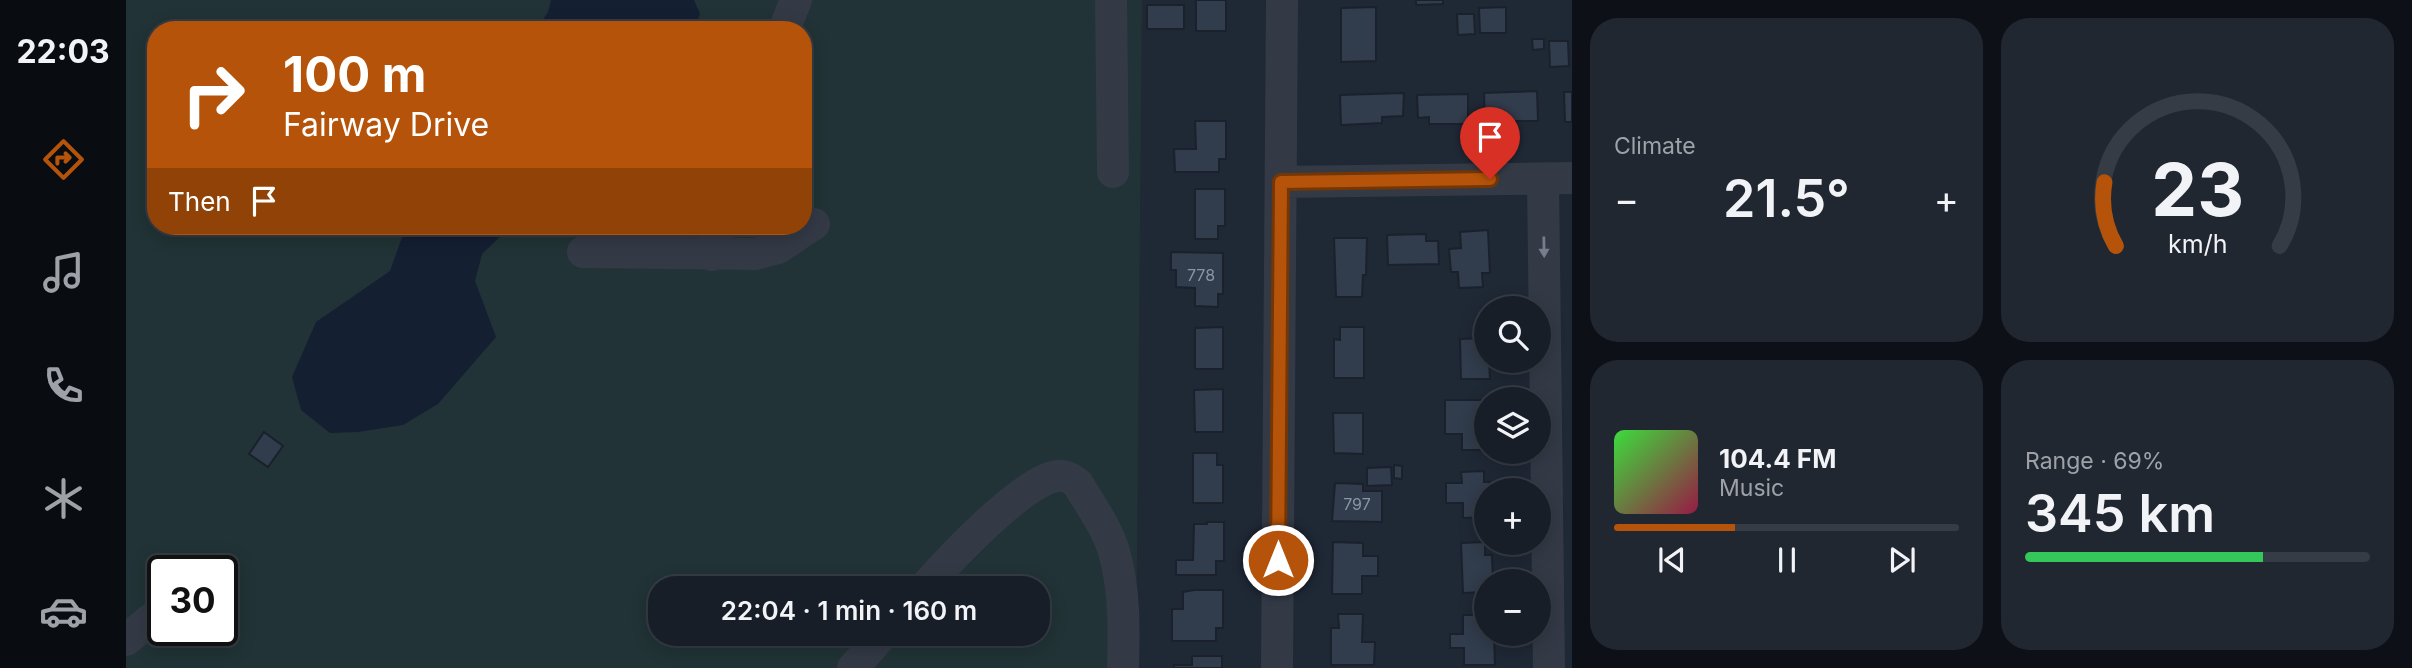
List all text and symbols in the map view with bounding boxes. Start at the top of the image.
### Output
text: 22:03 [16,32,110,71]
text: 100 m [283,45,427,104]
icon: right [168,49,259,140]
text: Fairway Drive [283,105,489,144]
pin [1460,107,1520,179]
icon: arrive [1471,118,1509,156]
text: Climate [1614,132,1696,160]
icon: directions [39,135,88,184]
text: 23 [2151,145,2244,234]
text: 21.5° [1723,167,1850,230]
text: − [1614,176,1639,222]
text: + [1934,176,1959,222]
icon: arrive [245,182,283,220]
text: Then [168,186,231,217]
text: km/h [2168,229,2227,259]
one-way arrow [1538,236,1549,258]
icon: music [39,248,88,297]
house number: 778 [1187,265,1215,285]
map controls [1474,296,1551,646]
button: search [1474,296,1551,373]
icon: phone [39,361,88,410]
button: layers [1474,387,1551,464]
text: 104.4 FM [1719,443,1836,474]
text: Range · 69% [2025,447,2164,475]
icon: climate [39,474,88,523]
text: Music [1719,474,1784,502]
button: + [1474,478,1551,555]
text: 345 km [2025,482,2215,545]
house number: 797 [1343,494,1371,514]
position arrow [1241,523,1315,597]
icon: previous [1653,541,1691,579]
icon: pause [1768,541,1806,579]
icon: next [1883,541,1921,579]
speed limit sign: 30 [147,555,238,646]
button: − [1474,569,1551,646]
icon: car [39,587,88,636]
text: 22:04 · 1 min · 160 m [721,595,977,626]

